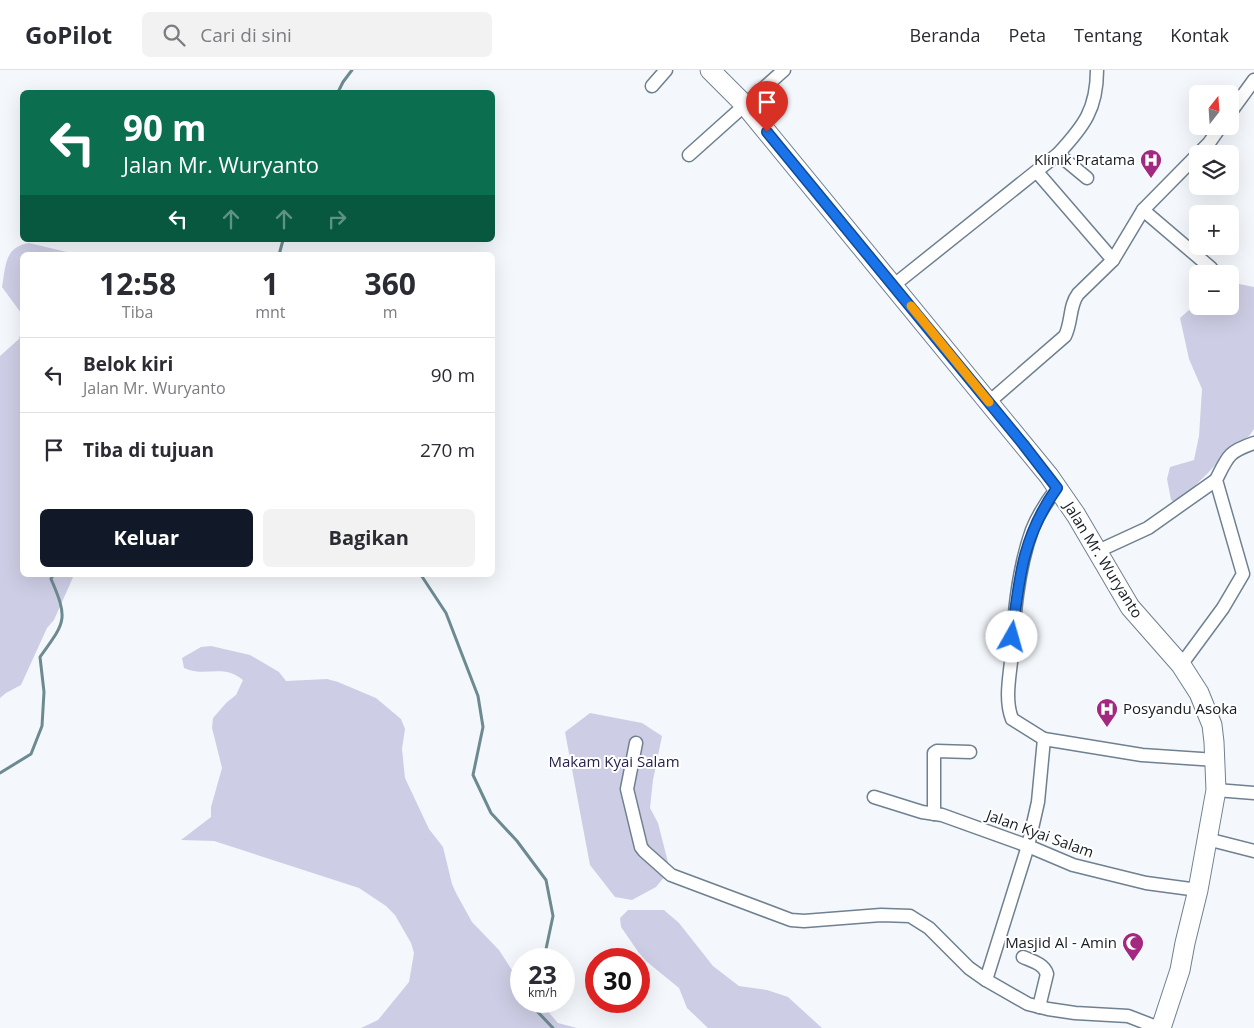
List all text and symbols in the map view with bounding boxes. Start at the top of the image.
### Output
search box [142,12,492,57]
text: GoPilot [25,18,112,51]
icon: search [160,21,188,49]
text: Cari di sini [200,22,292,48]
text: Beranda [909,23,981,47]
text: Peta [1009,23,1046,47]
text: Tentang [1074,23,1142,47]
text: Kontak [1170,23,1229,47]
pin [746,81,788,132]
north arrow [1189,85,1239,135]
map controls [1189,85,1239,315]
icon: arrive [753,88,781,116]
text: 90 m [123,104,206,151]
icon: left [40,110,105,175]
button: layers [1189,145,1239,195]
hospital icon: Klinik Pratama [1139,148,1163,179]
text: Jalan Mr. Wuryanto [123,149,319,179]
place label: Klinik Pratama [1034,149,1135,169]
icon: left [164,205,192,233]
icon: ahead [217,205,245,233]
icon: ahead [270,205,298,233]
icon: right [323,205,351,233]
button: + [1189,205,1239,255]
text: 12:58 [99,263,176,304]
text: 1 [262,263,279,304]
text: 360 [365,263,416,304]
button: − [1189,265,1239,315]
text: Tiba [122,301,153,323]
text: mnt [255,301,286,323]
text: m [383,301,398,323]
text: Belok kiri [83,351,173,377]
icon: left [40,361,68,389]
text: 90 m [431,362,475,388]
text: Jalan Mr. Wuryanto [83,377,226,399]
icon: arrive [40,436,68,464]
text: Tiba di tujuan [83,437,214,463]
text: 270 m [420,437,475,463]
street label: Jalan Mr. Wuryanto [1059,496,1148,621]
button: Keluar [40,509,253,567]
button: Bagikan [263,509,475,567]
position arrow [985,610,1037,662]
hospital icon: Posyandu Asoka [1095,697,1119,728]
place label: Posyandu Asoka [1123,698,1237,718]
park label: Makam Kyai Salam [548,751,680,771]
street label: Jalan Kyai Salam [982,804,1097,862]
mosque icon: Masjid Al - Amin [1121,931,1145,962]
place label: Masjid Al - Amin [1005,932,1117,952]
speed limit sign: 30 [585,948,650,1013]
text: 23 [528,957,557,991]
text: km/h [528,984,557,1001]

